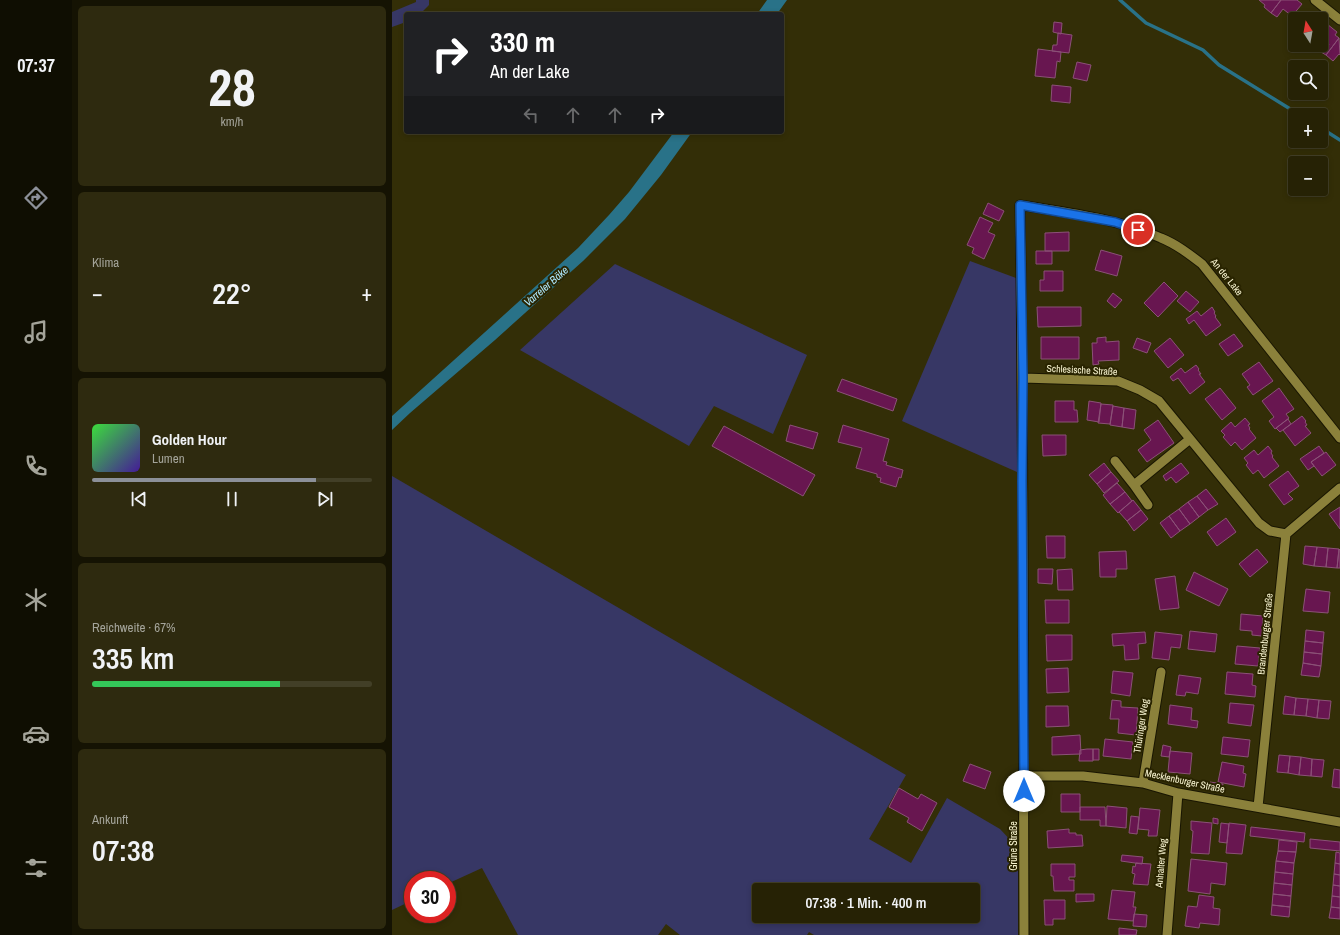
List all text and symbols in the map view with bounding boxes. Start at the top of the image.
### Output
north arrow [1288,12,1328,52]
map controls [1288,12,1328,196]
text: 330 m [490,23,555,61]
icon: right [424,28,476,80]
text: 28 [208,52,256,122]
text: 07:37 [17,53,55,78]
text: An der Lake [490,59,570,84]
button: search [1288,60,1328,100]
icon: left [520,104,542,126]
icon: ahead [562,104,584,126]
icon: ahead [604,104,626,126]
icon: right [646,104,668,126]
button: + [1288,108,1328,148]
text: km/h [220,113,244,130]
button: − [1288,156,1328,196]
icon: directions [22,184,50,212]
pin [1121,213,1155,247]
icon: arrive [1127,219,1149,241]
text: Klima [92,254,119,271]
street label: An der Lake [1207,255,1246,299]
water label: Varreler Bäke [521,263,571,309]
text: 22° [212,273,252,313]
text: − [92,278,103,308]
text: + [361,278,372,308]
icon: music [22,318,50,346]
street label: Schlesische Straße [1046,362,1118,378]
text: Golden Hour [152,429,227,450]
text: Lumen [152,450,185,467]
icon: phone [22,452,50,480]
icon: previous [128,488,150,510]
icon: pause [221,488,243,510]
icon: next [314,488,336,510]
icon: climate [22,586,50,614]
street label: Brandenburger Straße [1254,592,1276,675]
text: Reichweite · 67% [92,619,176,636]
text: 335 km [92,638,174,678]
street label: Thüringer Weg [1130,698,1152,754]
icon: car [22,720,50,748]
street label: Mecklenburger Straße [1144,766,1226,796]
position arrow [1003,770,1045,812]
text: Ankunft [92,811,128,828]
street label: Grüne Straße [1007,821,1020,871]
text: 07:38 [92,830,154,870]
street label: Anhalter Weg [1152,837,1170,889]
icon: filters [22,854,50,882]
speed limit sign: 30 [404,871,456,923]
text: 07:38 · 1 Min. · 400 m [805,892,927,913]

